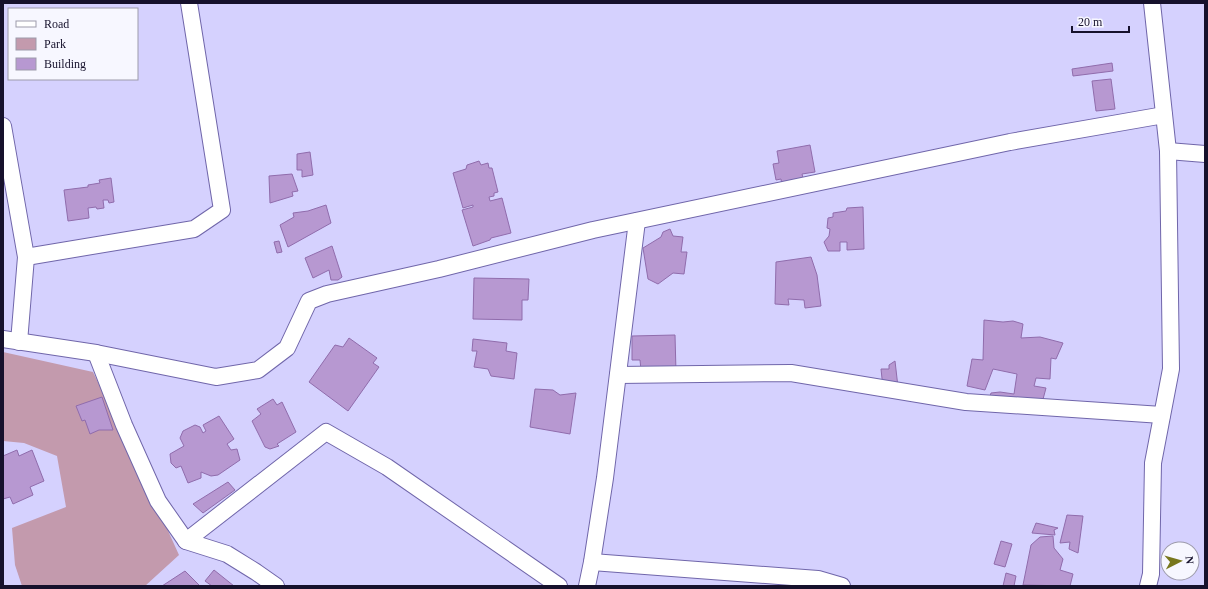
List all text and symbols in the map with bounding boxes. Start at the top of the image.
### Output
legend [8,8,138,80]
scale bar [1072,8,1129,34]
text: 20 m [1078,15,1103,29]
text: Road [44,17,69,31]
text: Park [44,37,66,51]
text: Building [44,57,86,71]
north arrow [1160,541,1200,581]
text: N [1184,555,1196,565]

